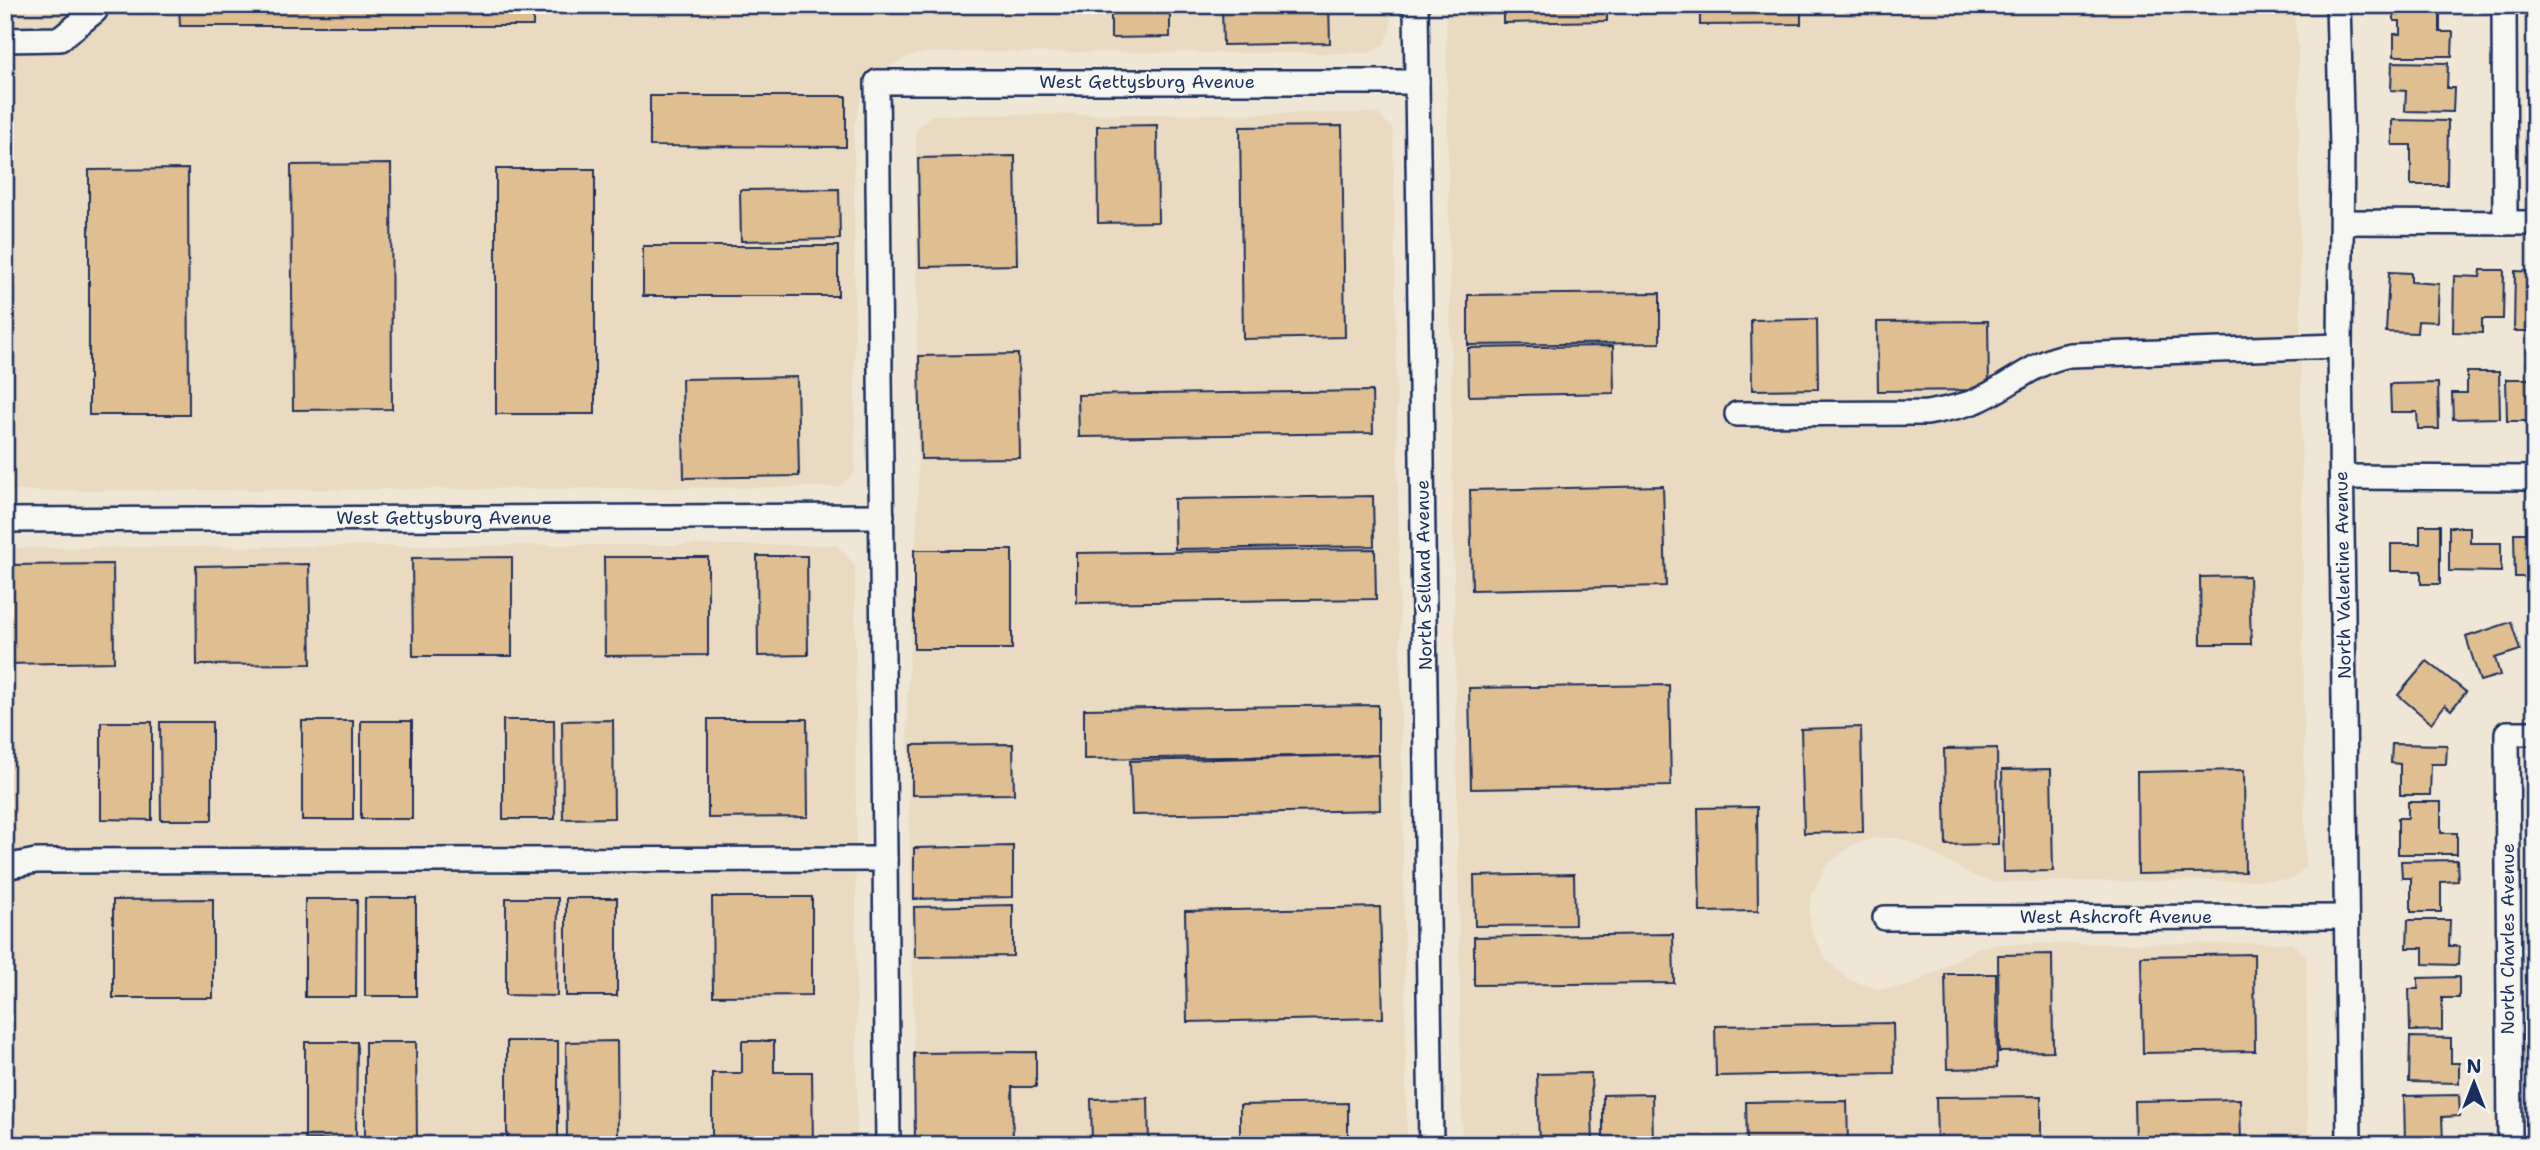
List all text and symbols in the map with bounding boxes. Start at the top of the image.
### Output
street label: West Gettysburg Avenue [1039,70,1255,94]
street label: North Valentine Avenue [2329,471,2357,679]
street label: North Selland Avenue [1410,479,1438,671]
street label: West Gettysburg Avenue [336,506,552,530]
street label: North Charles Avenue [2496,843,2520,1035]
street label: West Ashcroft Avenue [2020,905,2212,929]
north arrow [2438,1048,2508,1118]
text: N [2466,1054,2482,1079]

